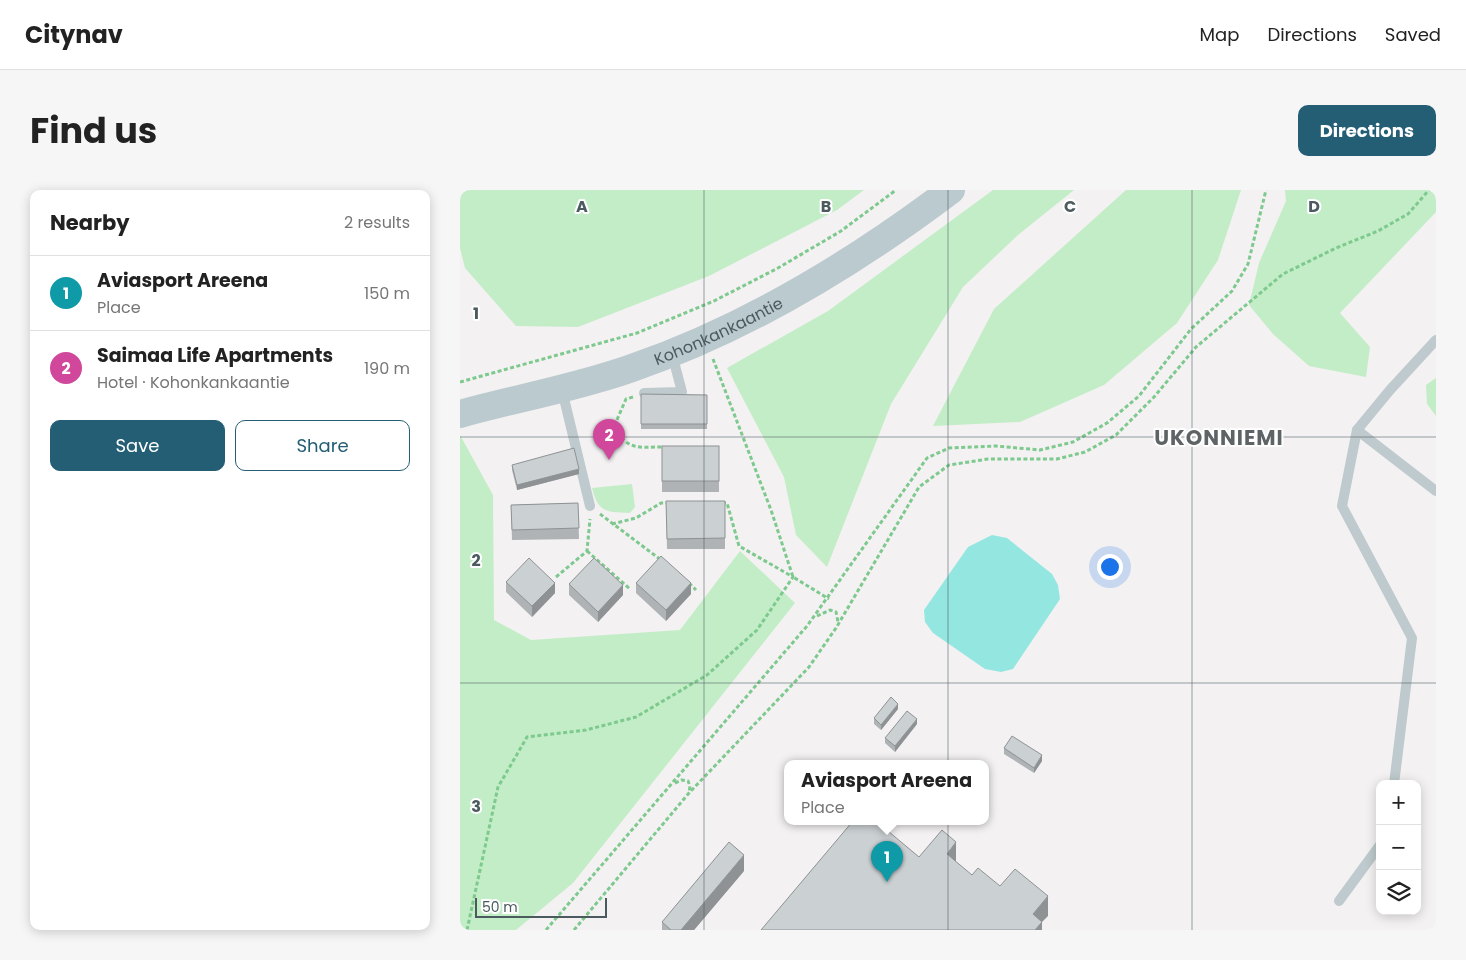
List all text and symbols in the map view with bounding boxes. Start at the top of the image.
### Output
text: Citynav [25,18,123,51]
text: Map [1200,22,1239,47]
text: Directions [1267,22,1357,47]
text: Saved [1385,22,1441,47]
button: Directions [1298,105,1436,156]
text: Find us [30,106,157,155]
text: A [576,195,588,218]
text: B [821,195,831,218]
text: C [1064,195,1076,218]
text: D [1308,195,1320,218]
text: Nearby [50,208,130,237]
text: 2 results [344,211,410,234]
text: Aviasport Areena [97,267,268,294]
text: 1 [63,282,69,305]
text: 150 m [364,282,410,305]
street label: Kohonkankaantie [651,291,787,371]
text: Place [97,296,141,319]
text: 1 [473,302,479,325]
text: Saimaa Life Apartments [97,342,333,369]
text: 2 [61,357,71,380]
text: 190 m [364,357,410,380]
text: Hotel · Kohonkankaantie [97,371,290,394]
pin: 2 [593,419,625,460]
button: Save [50,420,225,471]
button: Share [235,420,410,471]
district label: UKONNIEMI [1154,423,1284,452]
text: 2 [471,549,481,572]
your location [1097,554,1123,580]
popup [784,760,989,825]
text: Aviasport Areena [801,767,972,794]
map controls [1376,780,1421,915]
button: + [1376,780,1421,825]
text: 3 [471,795,481,818]
text: Place [801,796,845,819]
button: − [1376,825,1421,870]
pin: 1 [871,841,903,882]
button: layers [1376,870,1421,915]
scale bar [475,895,608,918]
text: 50 m [482,897,518,917]

